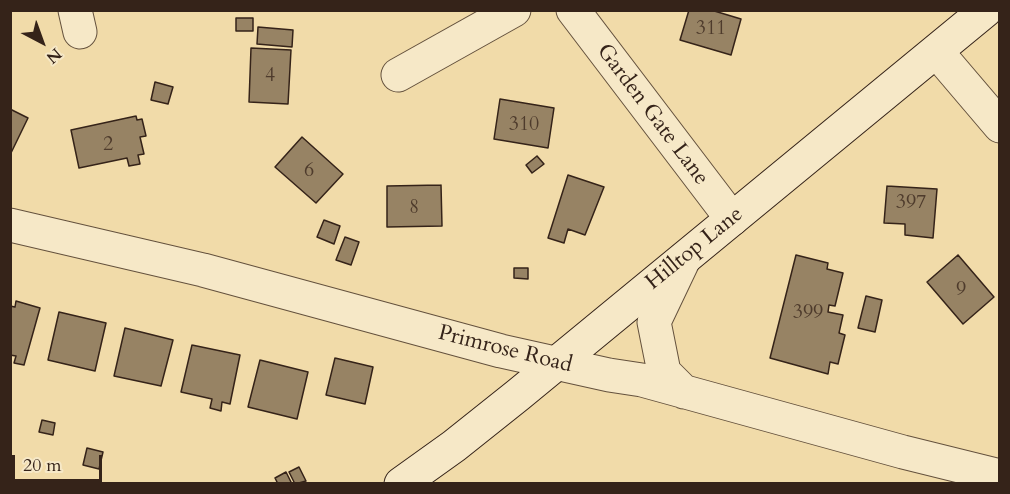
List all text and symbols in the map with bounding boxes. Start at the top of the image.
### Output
north arrow [12,12,72,72]
house number: 311 [696,17,726,41]
street label: Garden Gate Lane [590,39,714,191]
text: N [41,43,66,68]
house number: 4 [265,64,275,88]
house number: 310 [509,113,539,137]
house number: 2 [103,133,113,157]
house number: 6 [304,159,314,183]
house number: 397 [896,191,926,215]
house number: 8 [409,196,419,220]
street label: Hilltop Lane [641,202,749,296]
house number: 9 [956,278,966,302]
house number: 399 [793,301,823,325]
street label: Primrose Road [435,321,575,379]
scale bar [15,443,105,481]
text: 20 m [23,453,62,478]

